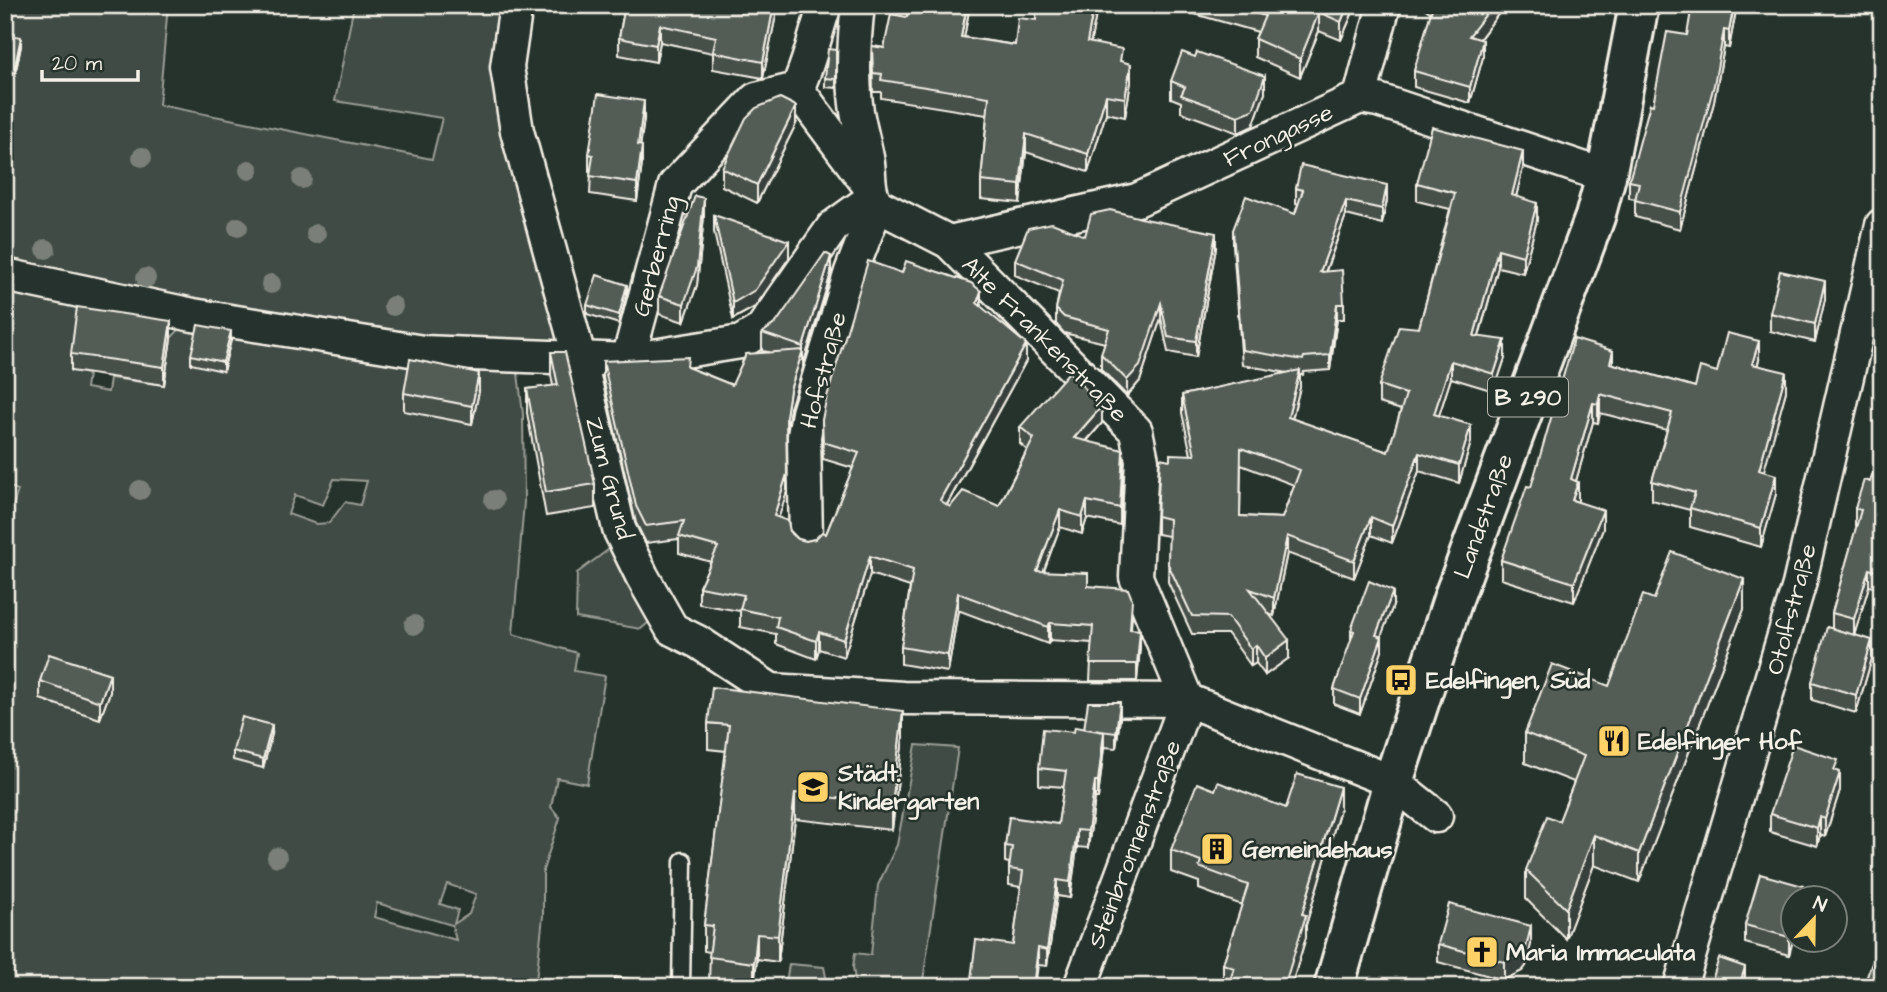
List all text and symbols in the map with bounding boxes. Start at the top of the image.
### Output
scale bar [42,38,138,82]
text: 20 m [52,49,103,78]
street label: Frongasse [1218,96,1339,177]
street label: Gerberring [625,192,690,321]
street label: Alte Frankenstraße [954,249,1135,430]
street label: Hofstraße [792,308,856,432]
road number: B 290 [1488,378,1568,416]
street label: Zum Grund [576,413,642,543]
street label: Landstraße [1446,449,1522,583]
street label: Otolfstraße [1758,540,1826,679]
bus stop icon: Edelfingen, Süd [1382,661,1420,699]
place label: Edelfingen, Süd [1426,664,1591,699]
restaurant icon: Edelfinger Hof [1595,722,1633,760]
place label: Edelfinger Hof [1638,725,1802,760]
street label: Steinbronnenstraße [1080,735,1190,953]
place label: Städt. Kindergarten [837,757,979,820]
school or university icon: Städt. Kindergarten [794,768,832,806]
building icon: Gemeindehaus [1198,830,1236,868]
place label: Gemeindehaus [1242,833,1393,867]
north arrow [1778,884,1848,954]
text: N [1809,890,1830,919]
church icon: Maria Immaculata [1463,933,1501,971]
place label: Maria Immaculata [1506,936,1696,970]

